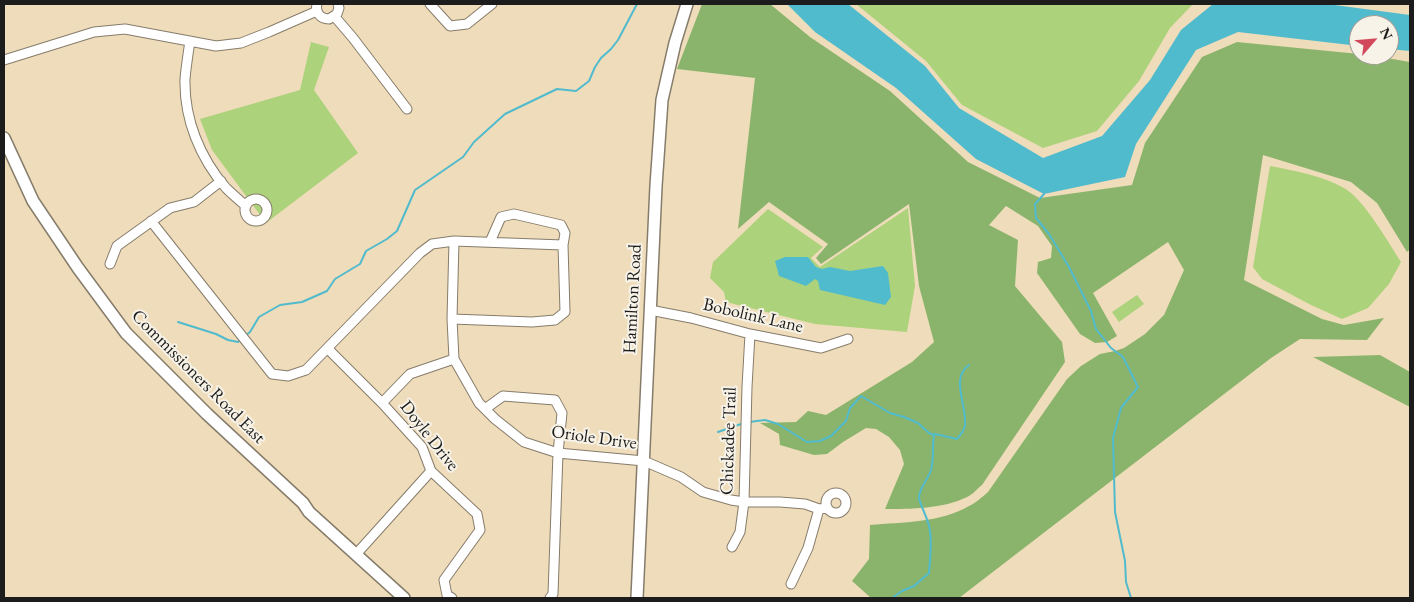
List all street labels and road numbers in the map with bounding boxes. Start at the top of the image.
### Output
street label: Hamilton Road [619,244,647,354]
street label: Bobolink Lane [701,294,805,338]
street label: Commissioners Road East [127,306,269,448]
street label: Chickadee Trail [716,387,742,495]
street label: Doyle Drive [395,397,463,475]
street label: Oriole Drive [550,421,638,455]

